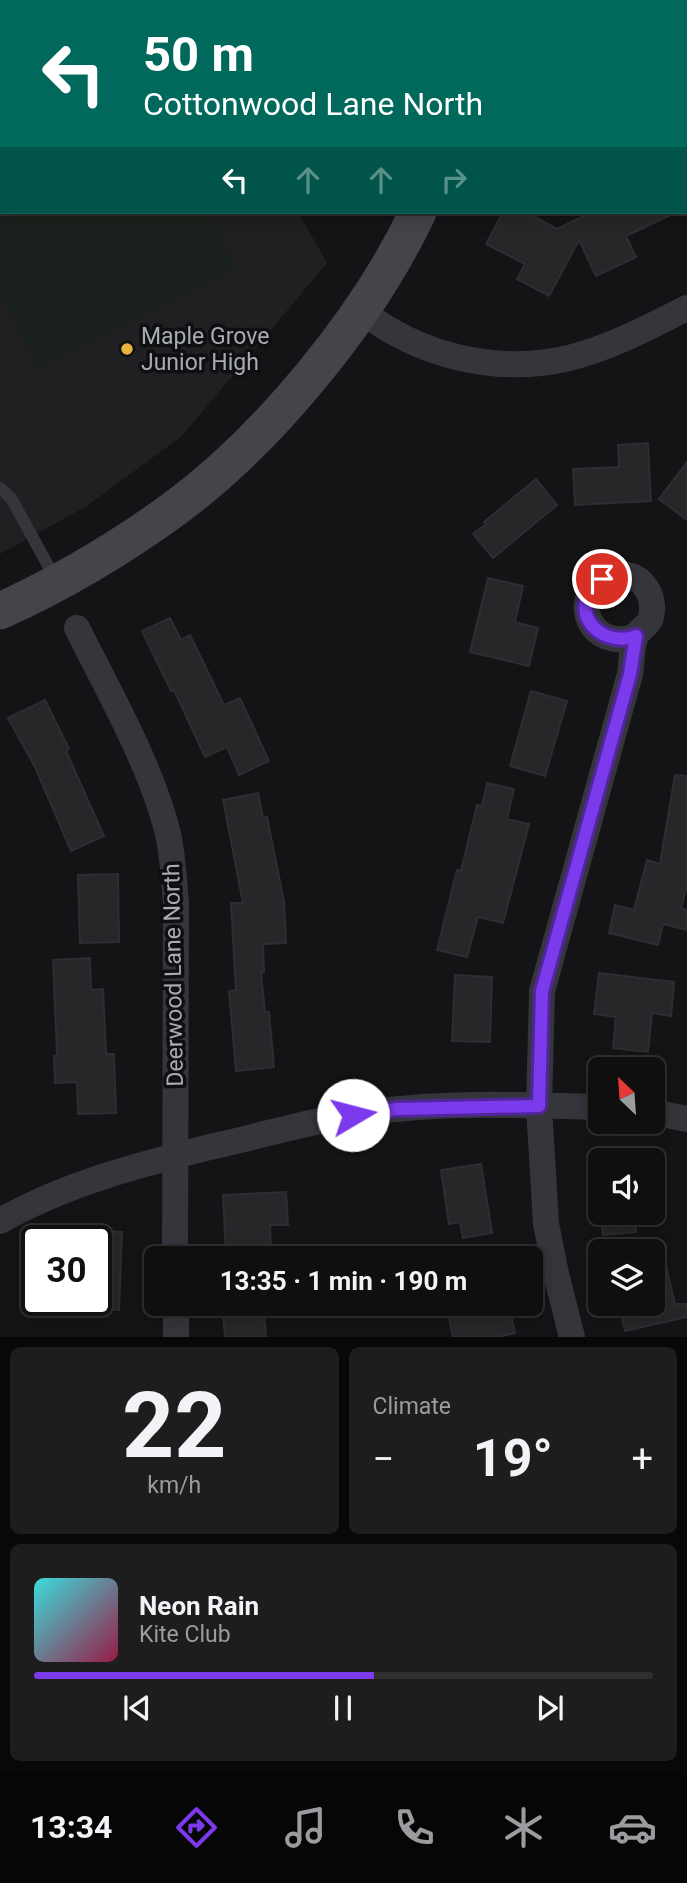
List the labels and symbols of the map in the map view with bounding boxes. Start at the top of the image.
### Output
place label: Maple Grove Junior High [141,323,269,376]
marker: Maple Grove Junior High [119,341,135,357]
pin [572,549,632,609]
street label: Deerwood Lane North [158,863,189,1087]
north arrow [588,1057,665,1134]
position arrow [316,1078,390,1152]
speed limit sign: 30 [21,1225,112,1316]

